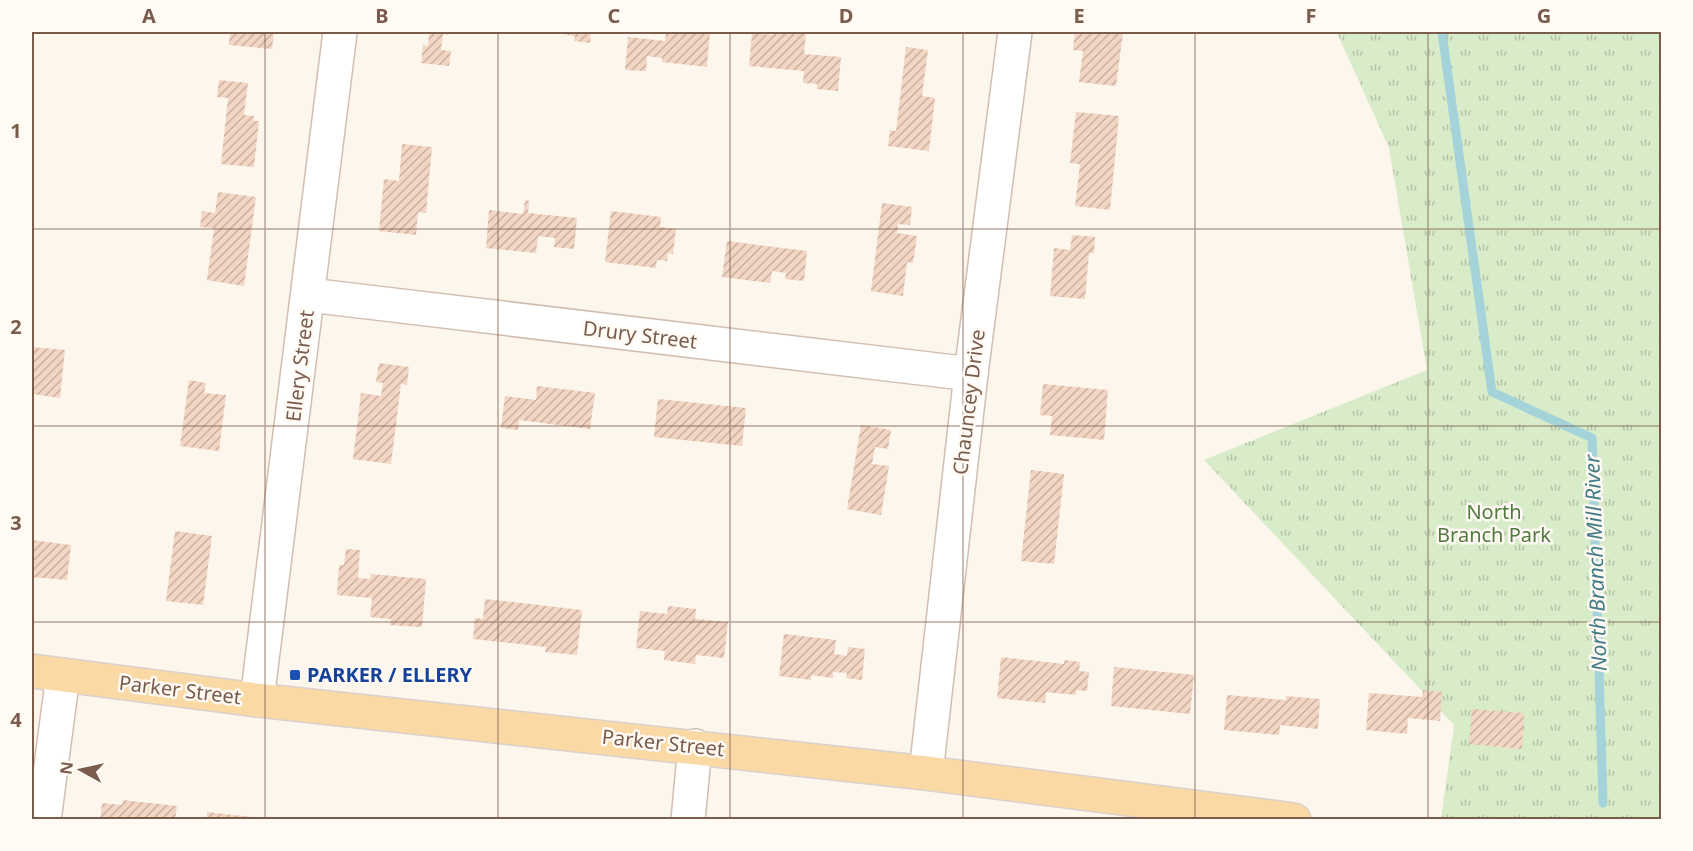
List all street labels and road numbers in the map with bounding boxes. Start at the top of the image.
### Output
street label: Ellery Street [279,309,320,423]
street label: Drury Street [581,314,699,355]
street label: Chauncey Drive [946,328,991,476]
street label: Parker Street [117,669,243,710]
street label: Parker Street [601,723,726,762]

